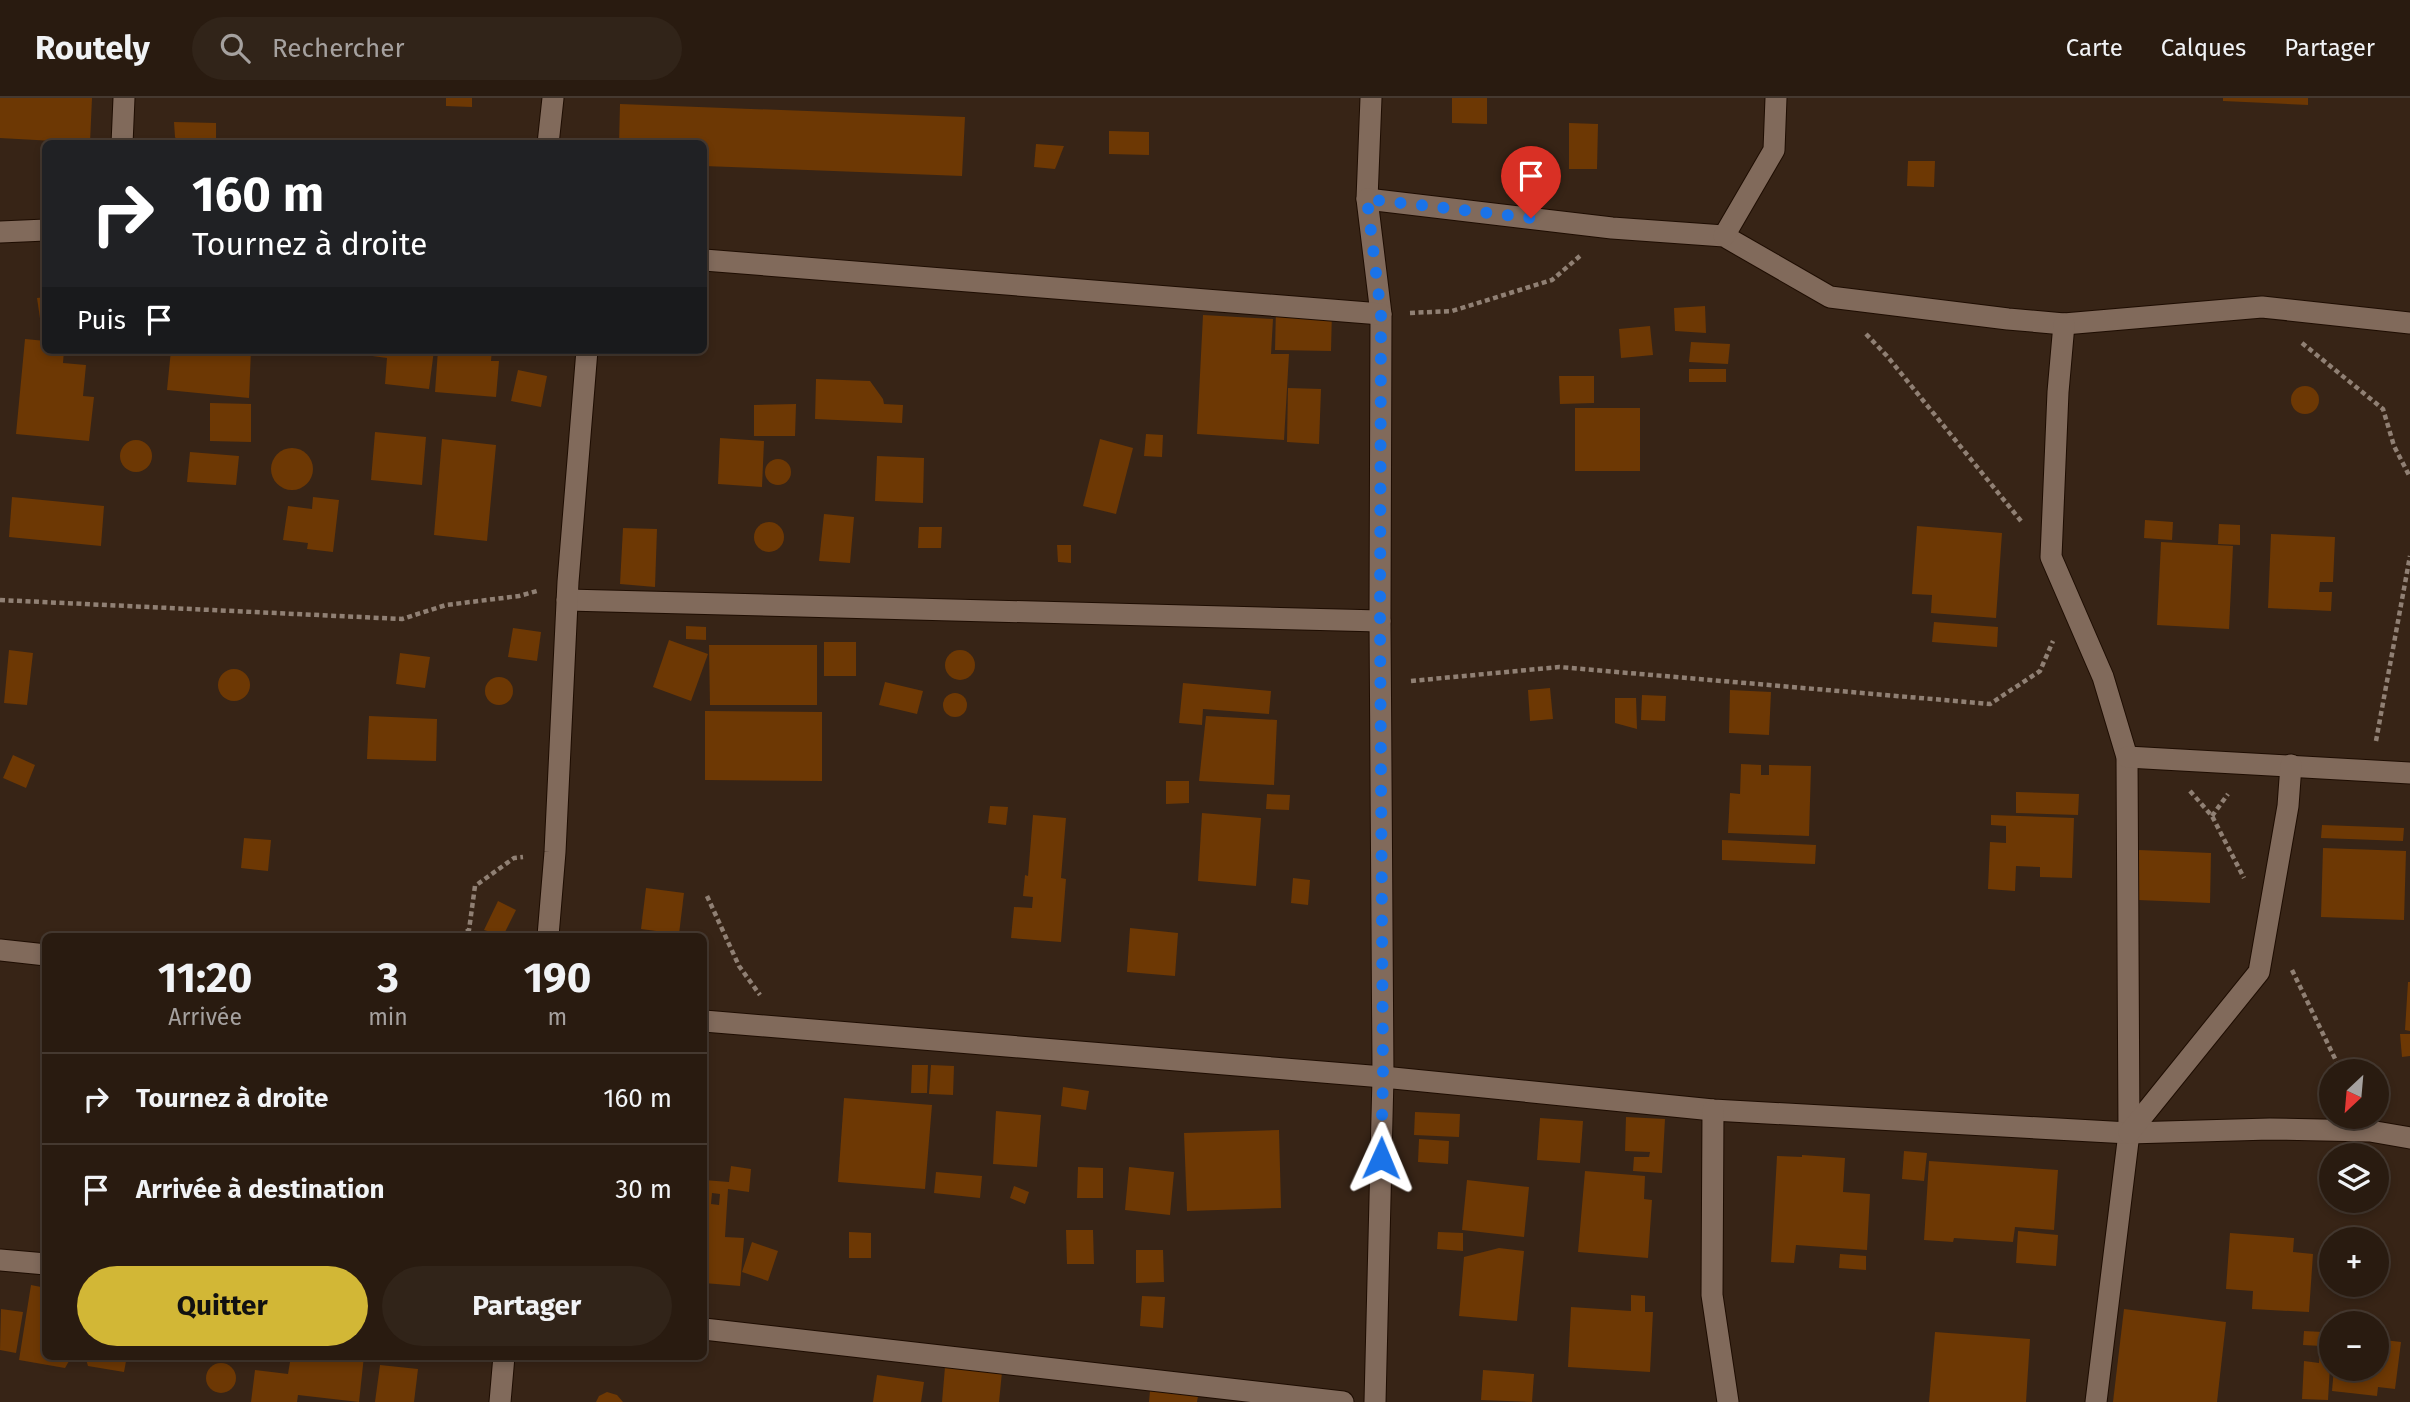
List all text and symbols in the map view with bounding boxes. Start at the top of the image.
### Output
search box [192,17,682,80]
text: Routely [35,28,150,68]
icon: search [216,29,254,67]
text: Rechercher [272,33,404,64]
text: Carte [2066,34,2123,62]
text: Calques [2161,34,2246,62]
text: Partager [2284,34,2375,62]
pin [1501,146,1561,218]
icon: arrive [1512,157,1550,195]
text: 160 m [192,165,324,224]
icon: right [77,168,168,259]
text: Tournez à droite [192,225,428,263]
icon: arrive [140,301,178,339]
text: Puis [77,305,126,336]
text: 11:20 [158,953,252,1003]
text: 3 [377,953,399,1003]
text: 190 [524,953,591,1003]
text: Arrivée [168,1003,242,1031]
text: min [368,1003,408,1031]
text: m [548,1003,567,1031]
north arrow [2319,1059,2389,1129]
map controls [2319,1059,2389,1381]
icon: right [77,1080,115,1118]
text: Tournez à droite [136,1083,328,1114]
text: 160 m [603,1083,672,1114]
position arrow [1344,1121,1418,1195]
button: layers [2319,1143,2389,1213]
icon: arrive [77,1171,115,1209]
text: Arrivée à destination [136,1174,385,1205]
text: 30 m [615,1174,672,1205]
button: + [2319,1227,2389,1297]
button: Quitter [77,1266,368,1346]
button: Partager [382,1266,672,1346]
button: − [2319,1311,2389,1381]

